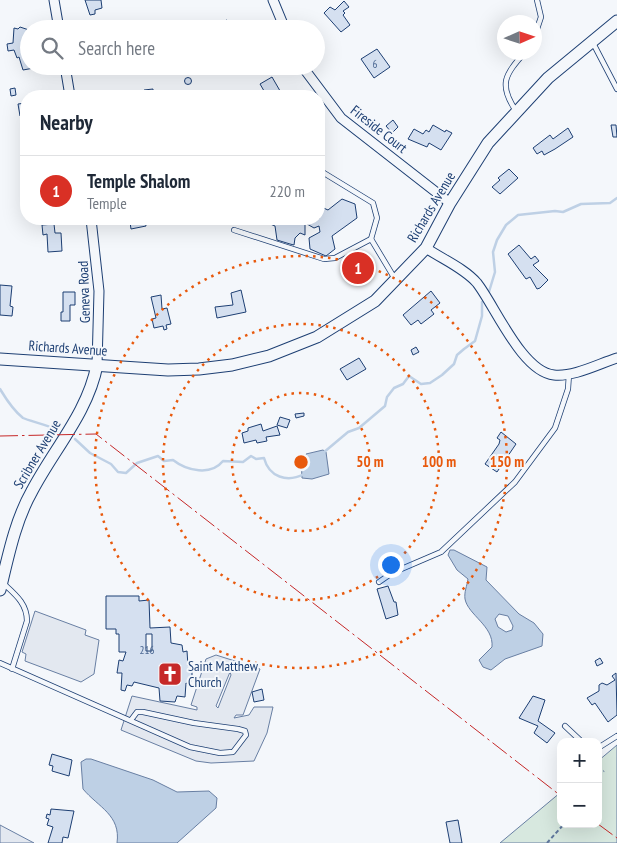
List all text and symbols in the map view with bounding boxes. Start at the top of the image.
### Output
north arrow [497,15,542,60]
search box [20,20,325,75]
icon: search [38,34,66,62]
text: Search here [78,36,155,60]
house number: 6 [373,57,378,71]
street label: Fireside Court [347,101,411,157]
text: Nearby [40,109,93,136]
street label: Richards Avenue [403,168,459,246]
text: Temple Shalom [87,169,190,193]
text: 1 [52,181,60,201]
text: 220 m [270,181,305,201]
text: Temple [87,193,127,213]
pin: 1 [342,249,374,287]
street label: Geneva Road [74,261,94,323]
street label: Richards Avenue [28,336,108,360]
street label: Scribner Avenue [9,416,65,492]
text: 50 m [356,452,384,471]
text: 100 m [422,452,456,471]
text: 150 m [490,452,524,471]
centre of rings [292,453,310,471]
your location [378,552,404,578]
house number: 216 [140,643,154,657]
place label: Saint Matthew Church [188,657,259,691]
church icon: Saint Matthew Church [157,661,183,687]
map controls [557,738,602,828]
button: + [557,738,602,783]
button: − [557,783,602,828]

